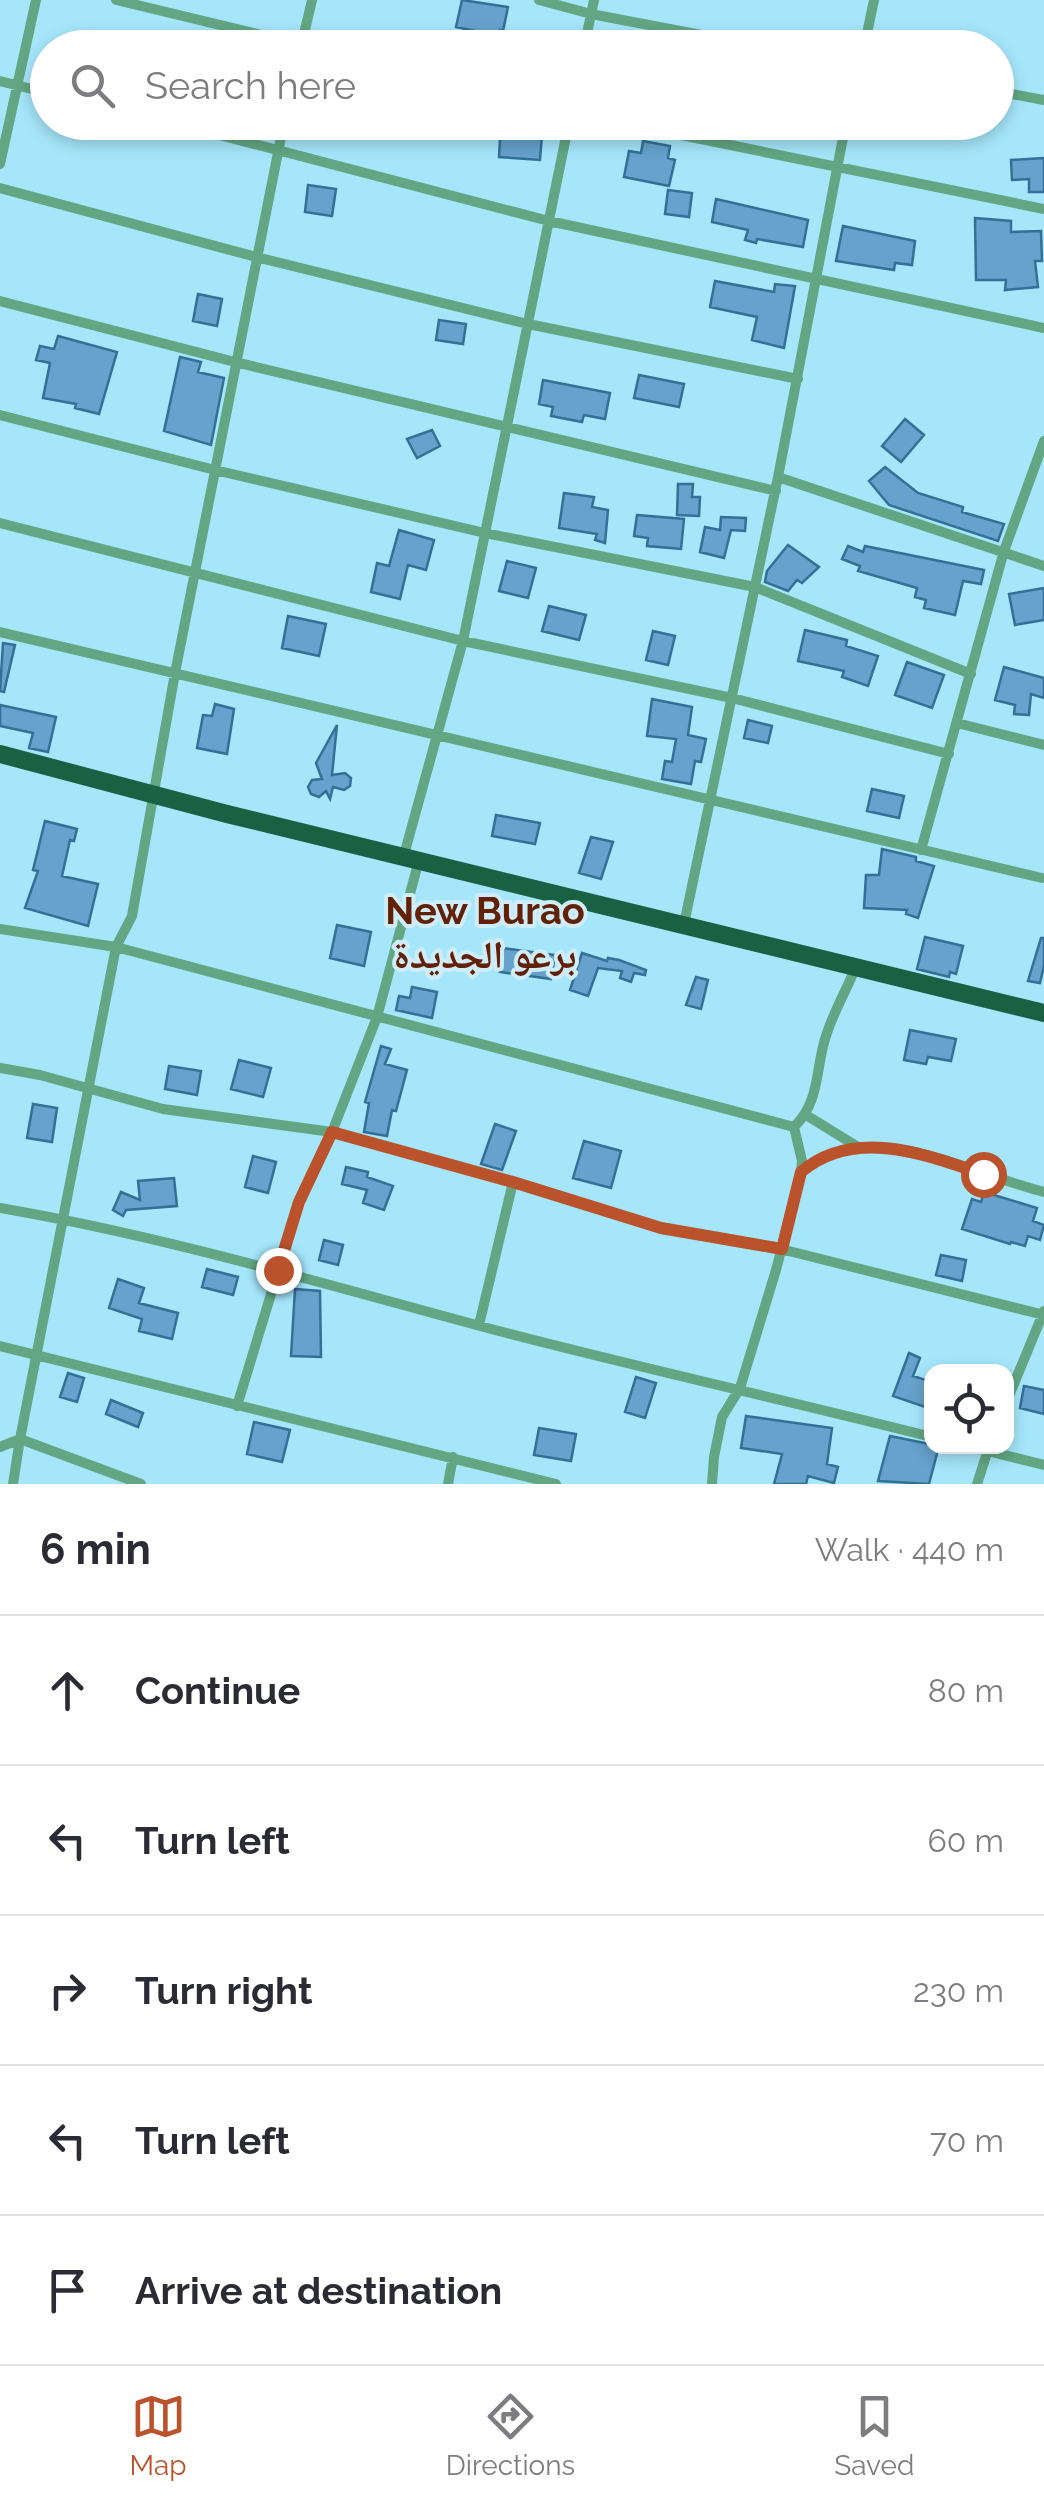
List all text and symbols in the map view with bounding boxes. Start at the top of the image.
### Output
search box [30,30,1014,140]
icon: search [65,58,120,113]
text: Search here [145,63,356,108]
district label: New Burao برعو الجديدة [385,888,585,977]
route start [961,1152,1007,1198]
route end [256,1248,302,1294]
map controls [924,1364,1014,1454]
button: locate [924,1364,1014,1454]
text: 6 min [40,1525,151,1574]
text: Walk · 440 m [815,1531,1004,1568]
icon: ahead [40,1663,95,1718]
text: Continue [135,1668,300,1713]
text: 80 m [928,1672,1004,1709]
icon: left [40,1813,95,1868]
text: Turn left [135,1818,290,1863]
text: 60 m [928,1822,1004,1859]
icon: right [40,1963,95,2018]
text: Turn right [135,1968,312,2013]
text: 230 m [913,1972,1004,2009]
icon: left [40,2113,95,2168]
text: Turn left [135,2118,290,2163]
text: 70 m [930,2122,1004,2159]
icon: arrive [40,2263,95,2318]
text: Arrive at destination [135,2268,502,2313]
tab: Map [130,2389,187,2482]
tab: Directions [446,2389,575,2482]
tab: Saved [834,2389,914,2482]

